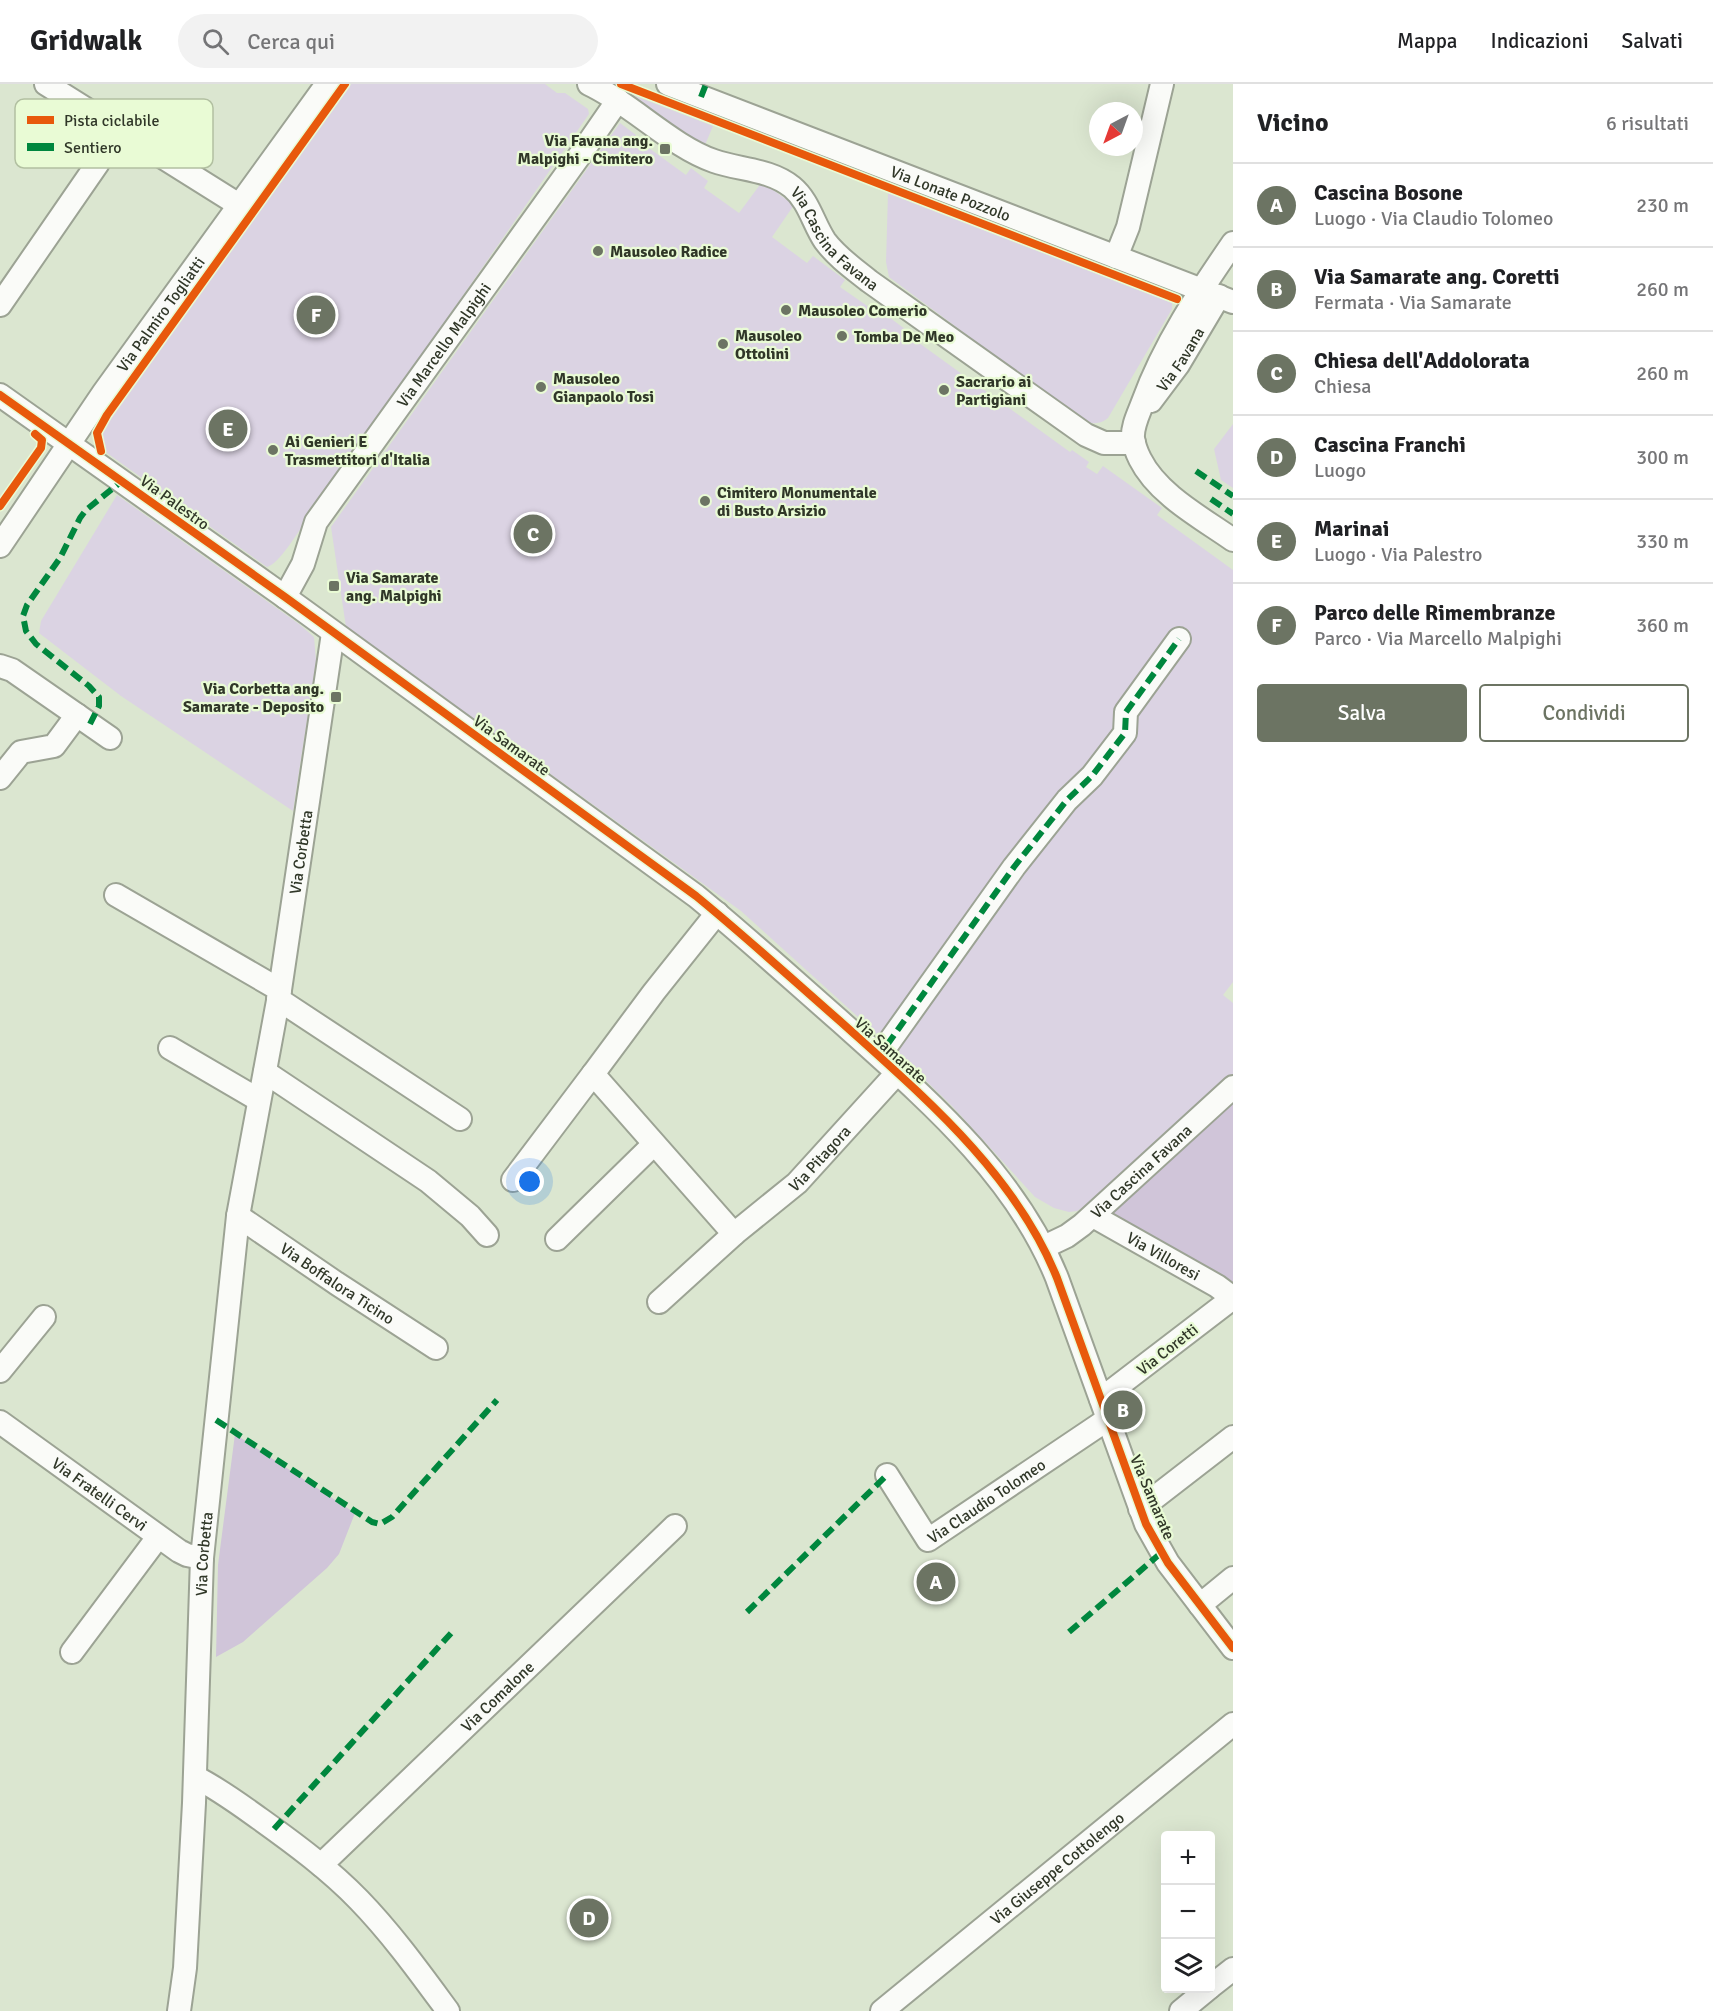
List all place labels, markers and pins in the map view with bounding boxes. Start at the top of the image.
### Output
place label: Via Favana ang. Malpighi - Cimitero [518,131,653,169]
marker: Via Favana ang. Malpighi - Cimitero [658,142,672,156]
place label: Mausoleo Radice [610,242,727,262]
marker: Mausoleo Radice [591,244,605,258]
pin: F [296,292,336,338]
place label: Mausoleo Comerio [798,301,927,321]
marker: Mausoleo Comerio [779,303,793,317]
place label: Mausoleo Ottolini [735,326,802,364]
place label: Tomba De Meo [854,327,954,347]
marker: Tomba De Meo [835,329,849,343]
marker: Mausoleo Ottolini [716,337,730,351]
place label: Mausoleo Gianpaolo Tosi [553,369,654,407]
place label: Sacrario ai Partigiani [956,372,1031,410]
marker: Mausoleo Gianpaolo Tosi [534,380,548,394]
marker: Sacrario ai Partigiani [937,383,951,397]
pin: E [208,406,248,452]
place label: Ai Genieri E Trasmettitori d'Italia [285,432,430,470]
marker: Ai Genieri E Trasmettitori d'Italia [266,443,280,457]
place label: Cimitero Monumentale di Busto Arsizio [717,483,877,521]
marker: Cimitero Monumentale di Busto Arsizio [698,494,712,508]
pin: C [514,512,552,556]
place label: Via Samarate ang. Malpighi [346,568,442,606]
marker: Via Samarate ang. Malpighi [327,579,341,593]
place label: Via Corbetta ang. Samarate - Deposito [183,679,324,717]
marker: Via Corbetta ang. Samarate - Deposito [329,690,343,704]
pin: B [1104,1388,1142,1432]
pin: A [916,1560,956,1604]
pin: D [570,1896,608,1940]

